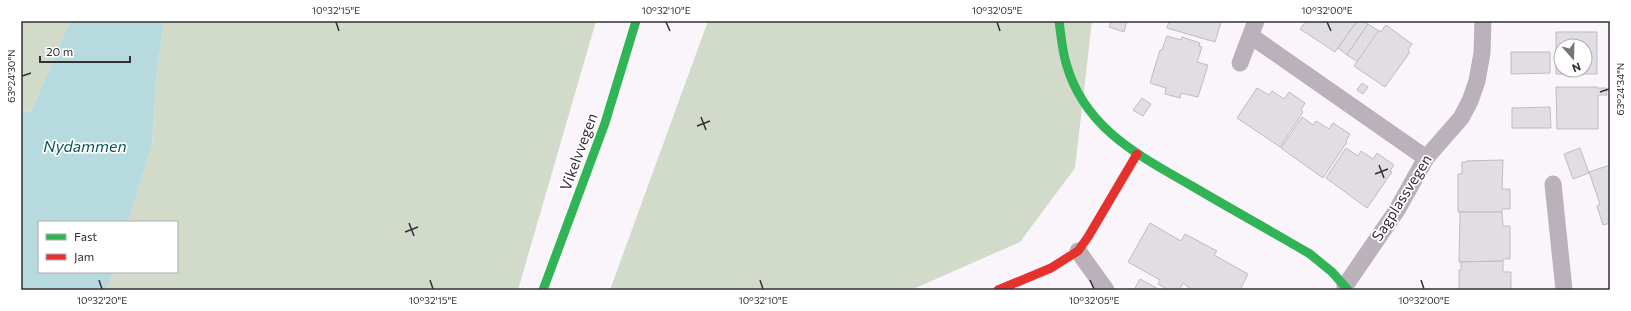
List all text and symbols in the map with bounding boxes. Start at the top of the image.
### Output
text: 10°32'15"E [312,4,360,16]
text: 10°32'10"E [641,4,691,16]
text: 10°32'05"E [972,4,1022,16]
text: 10°32'00"E [1301,4,1353,16]
scale bar [40,38,130,64]
north arrow [1553,38,1593,78]
text: 20 m [46,44,73,58]
text: 63°24'30"N [5,49,17,103]
text: N [1570,60,1583,75]
text: 63°24'34"N [1614,63,1626,115]
street label: Vikelvvegen [556,110,600,193]
water label: Nydammen [43,136,127,155]
street label: Sagplassvegen [1367,151,1435,244]
legend [38,221,178,273]
text: Fast [74,229,97,243]
text: Jam [74,249,94,264]
text: 10°32'20"E [77,294,127,306]
text: 10°32'15"E [409,294,457,306]
text: 10°32'10"E [738,294,788,306]
text: 10°32'05"E [1069,294,1119,306]
text: 10°32'00"E [1398,294,1450,306]

